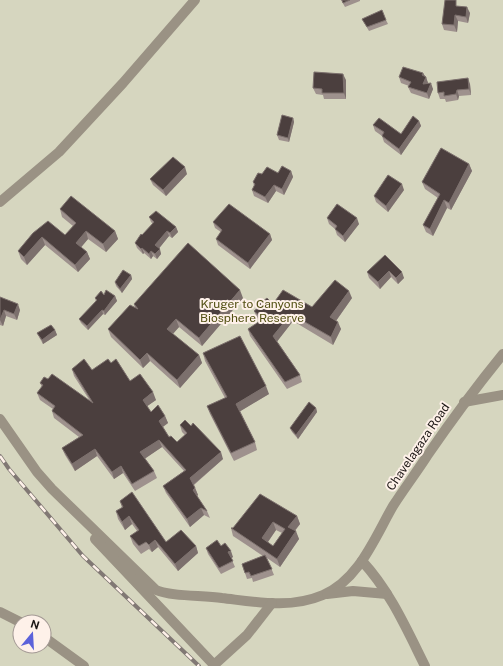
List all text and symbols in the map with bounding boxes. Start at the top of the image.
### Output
park label: Kruger to Canyons Biosphere Reserve [200,297,304,325]
street label: Chavelagaza Road [384,401,452,493]
north arrow [12,614,52,654]
text: N [29,617,41,632]

